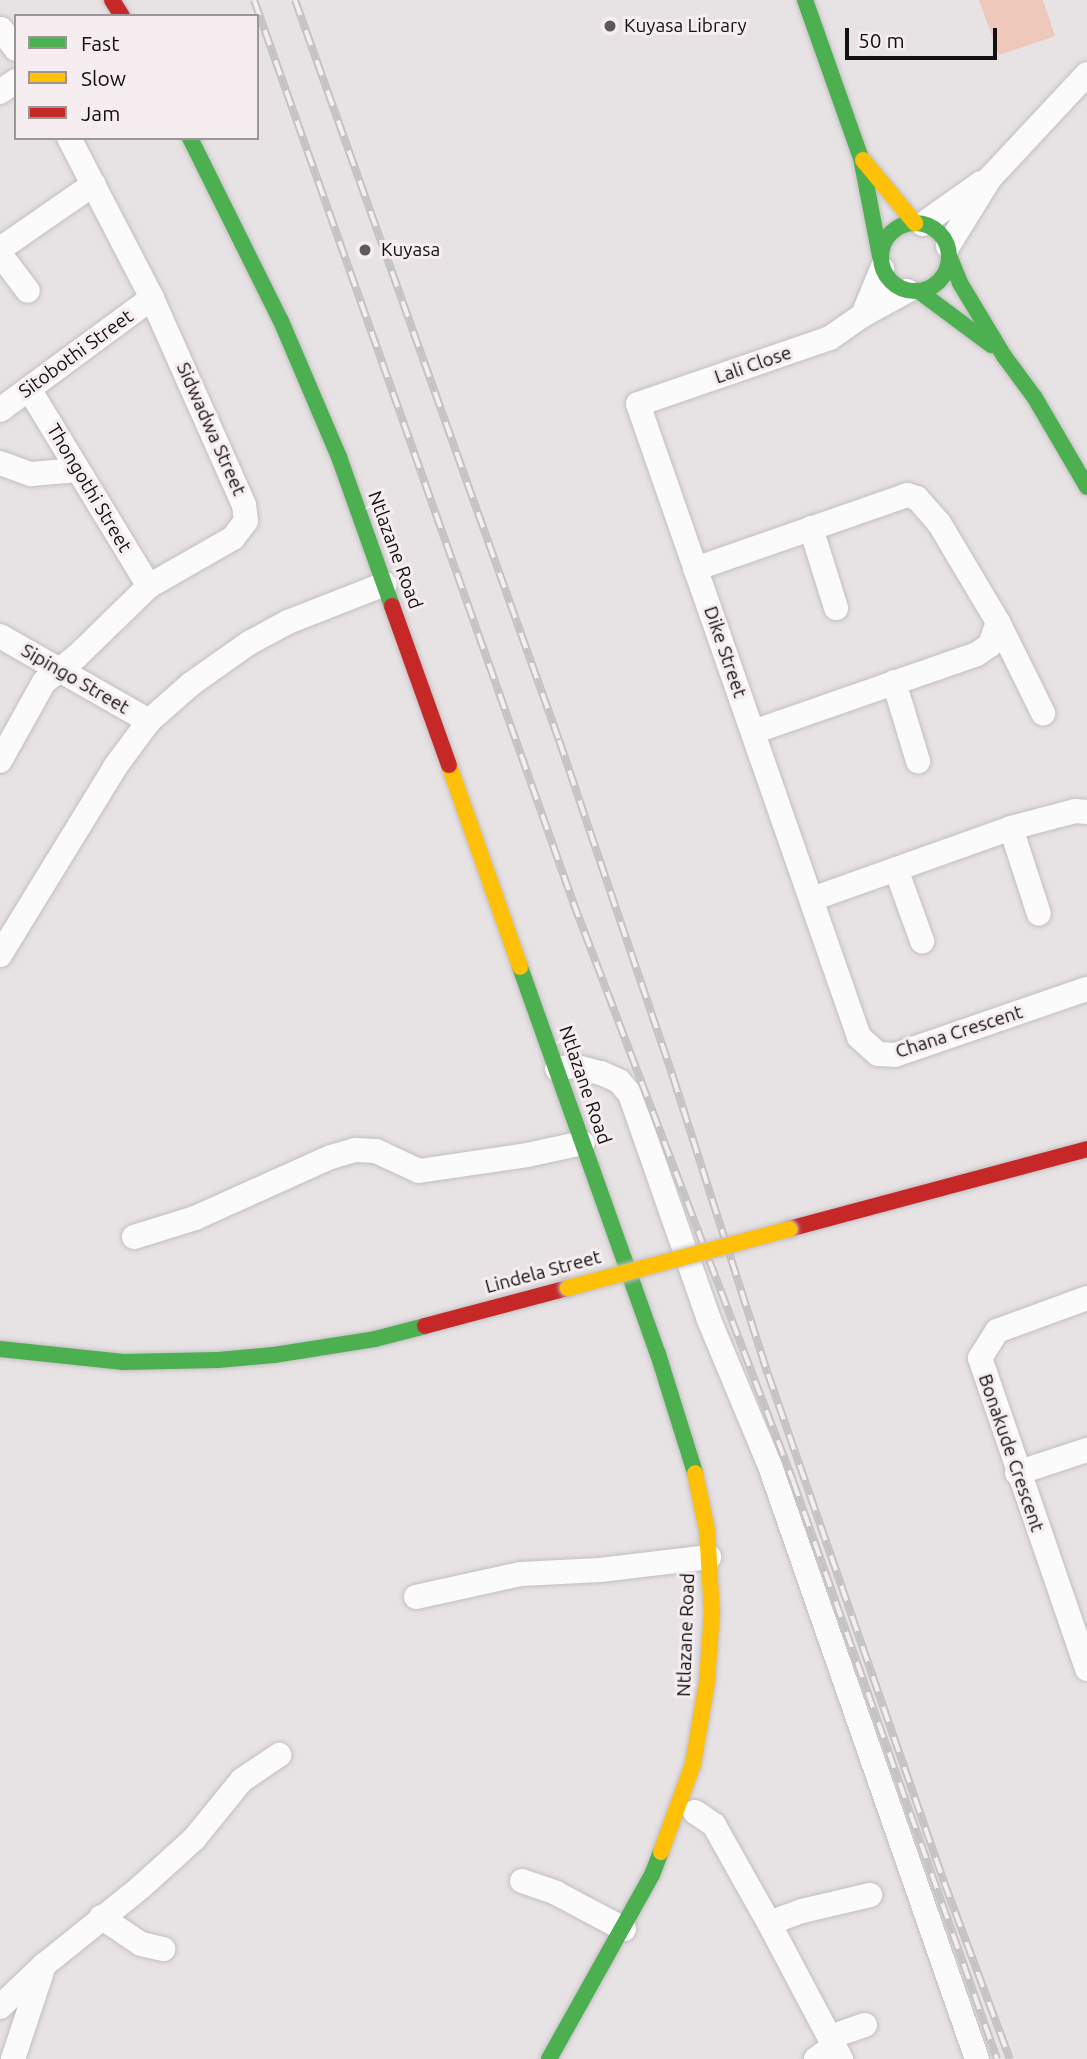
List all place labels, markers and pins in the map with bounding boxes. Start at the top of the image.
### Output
place label: Kuyasa Library [624,15,747,37]
marker: Kuyasa Library [602,18,618,34]
place label: Kuyasa [381,239,440,261]
marker: Kuyasa [355,240,375,260]

